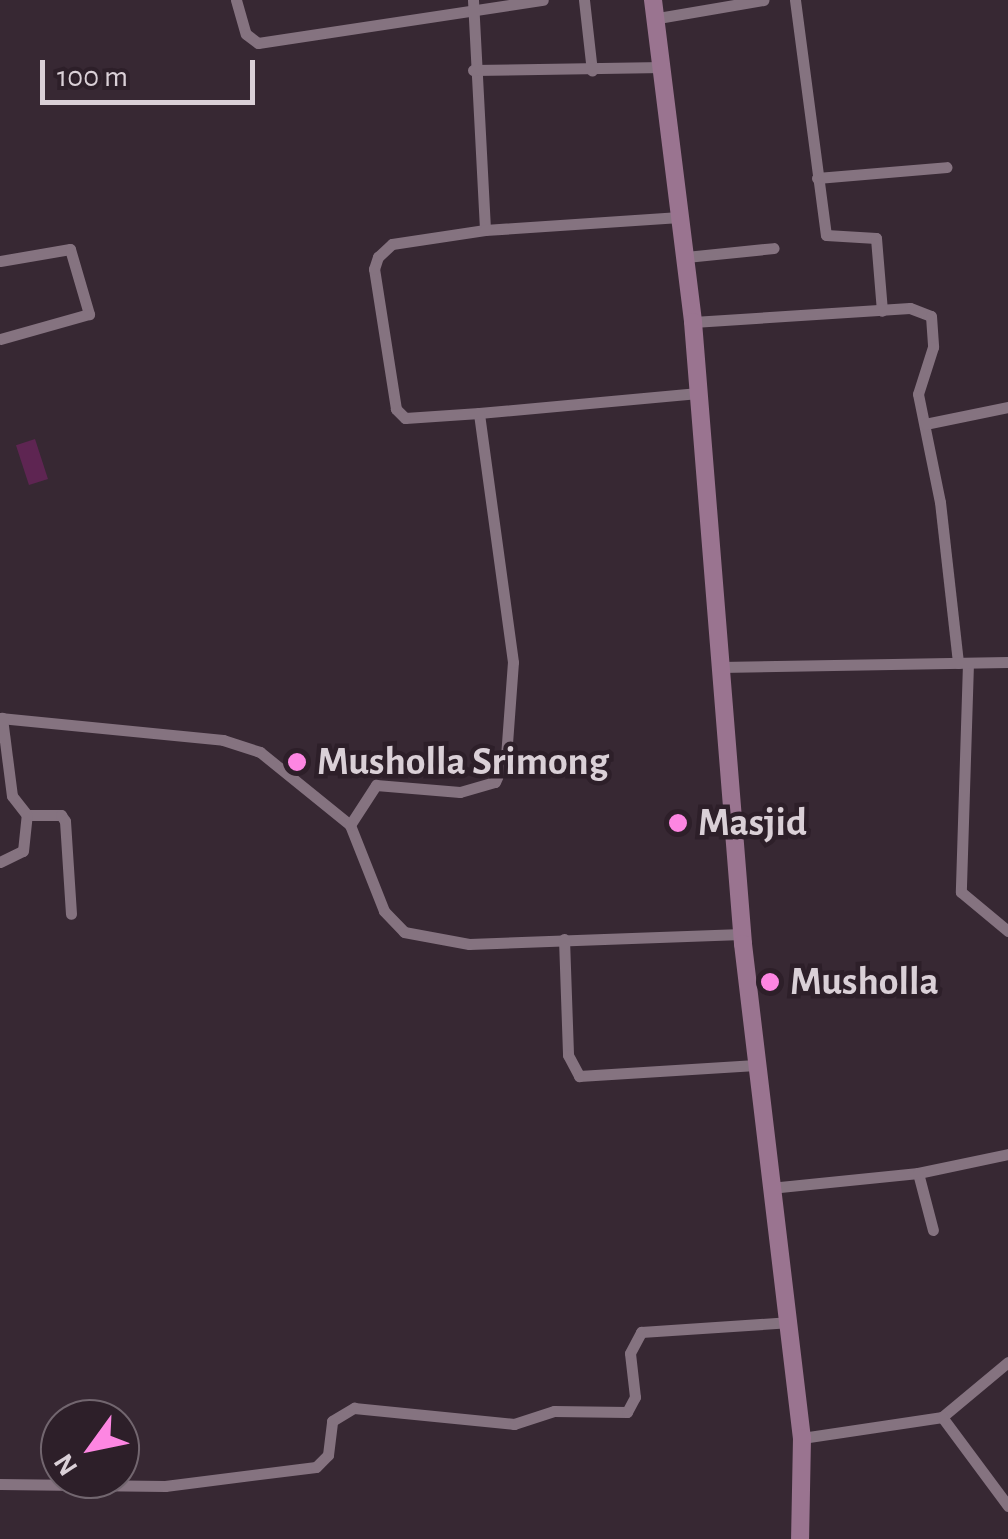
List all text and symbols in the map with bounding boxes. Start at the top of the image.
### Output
scale bar [45,40,260,102]
text: 100 m [57,62,128,92]
place label: Musholla Srimong [317,738,609,786]
marker: Musholla Srimong [286,751,308,773]
place label: Masjid [698,799,807,847]
marker: Masjid [667,812,689,834]
place label: Musholla [790,958,939,1006]
marker: Musholla [759,971,781,993]
north arrow [40,1399,140,1499]
text: N [49,1448,84,1480]

